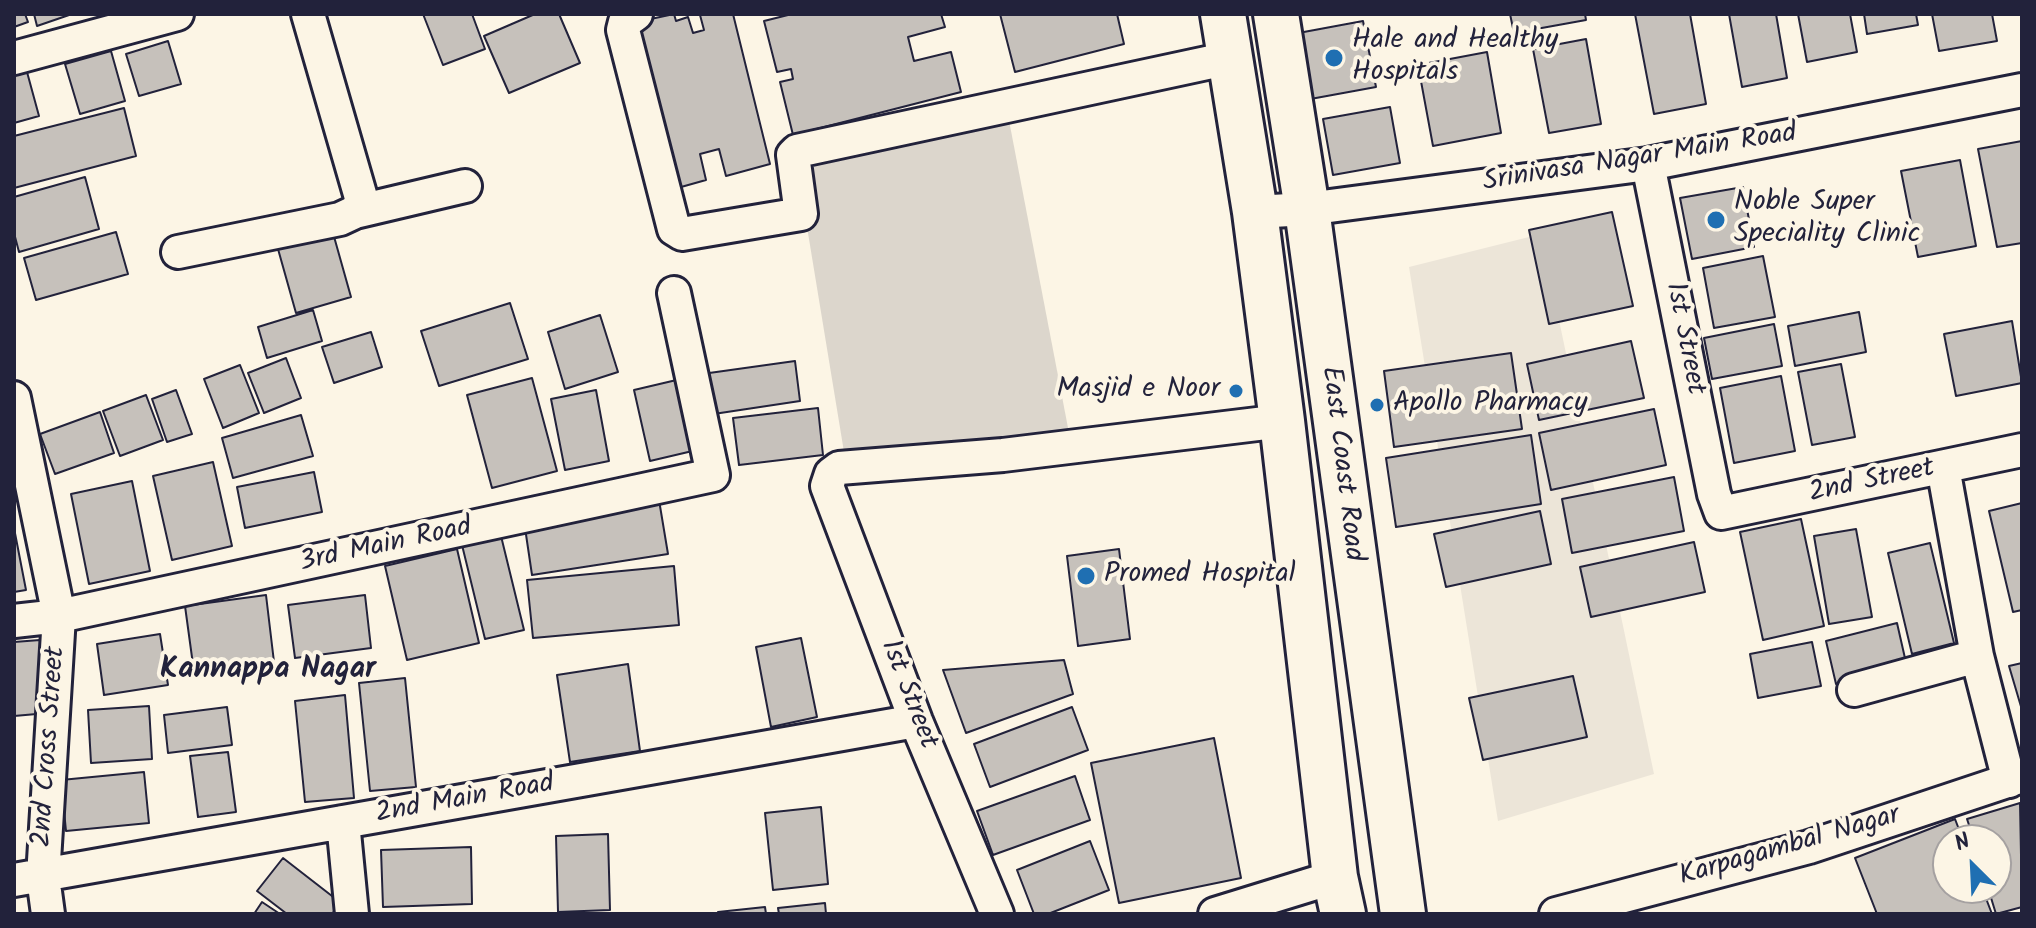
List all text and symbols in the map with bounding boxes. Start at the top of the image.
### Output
place label: Hale and Healthy Hospitals [1352,25,1558,91]
marker: Hale and Healthy Hospitals [1323,47,1345,69]
street label: Srinivasa Nagar Main Road [1481,119,1799,201]
place label: Noble Super Speciality Clinic [1734,187,1920,253]
marker: Noble Super Speciality Clinic [1705,209,1727,231]
street label: 1st Street [1656,280,1710,398]
street label: East Coast Road [1311,365,1369,563]
place label: Masjid e Noor [1056,374,1220,408]
marker: Masjid e Noor [1227,382,1245,400]
place label: Apollo Pharmacy [1393,388,1587,422]
marker: Apollo Pharmacy [1368,396,1386,414]
street label: 2nd Street [1806,453,1938,513]
street label: 3rd Main Road [297,512,475,582]
place label: Promed Hospital [1104,559,1295,593]
marker: Promed Hospital [1075,565,1097,587]
street label: 1st Street [871,636,943,754]
street label: 2nd Cross Street [27,645,75,849]
district label: Kannappa Nagar [160,654,376,690]
street label: 2nd Main Road [373,769,557,833]
street label: Karpagambal Nagar [1676,800,1904,896]
north arrow [1932,824,2012,904]
text: N [1949,825,1976,862]

